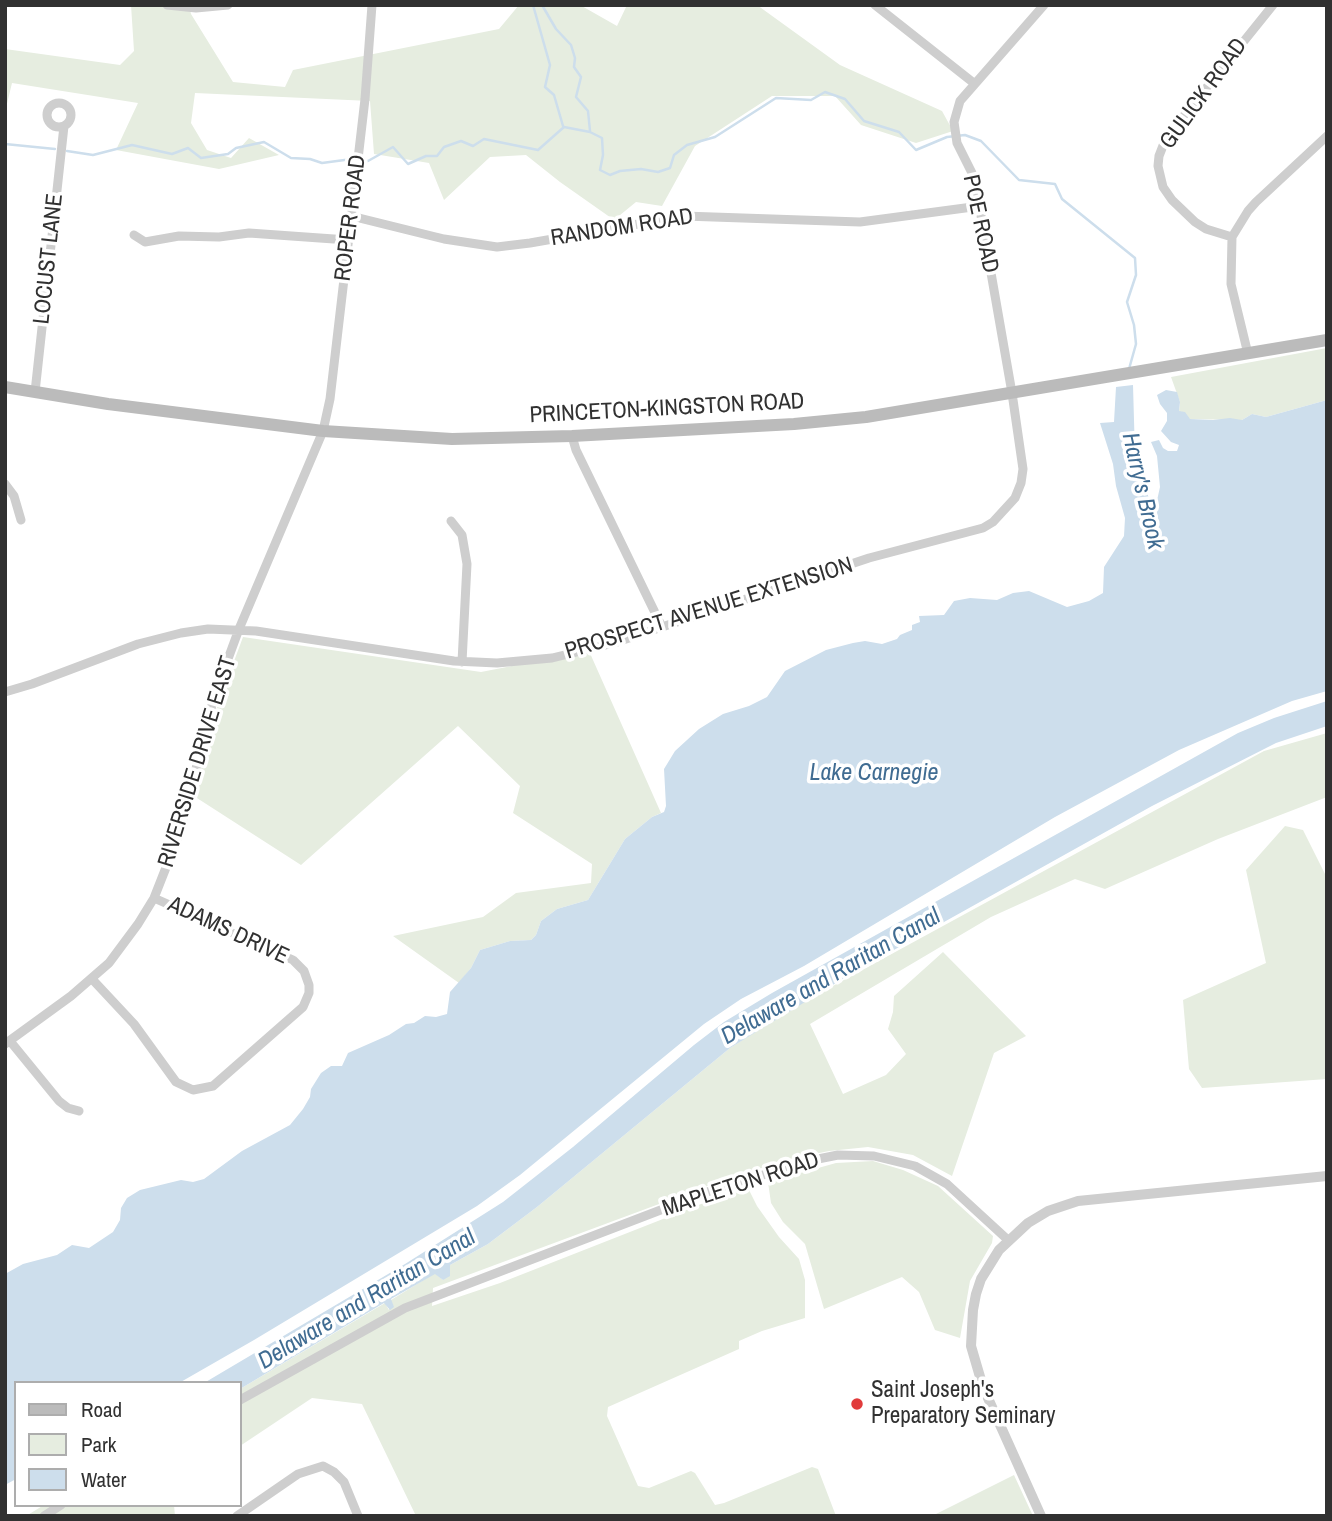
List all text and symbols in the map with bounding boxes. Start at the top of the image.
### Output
street label: GULICK ROAD [1155,33,1253,155]
street label: ROPER ROAD [330,153,372,283]
street label: POE ROAD [956,172,1004,276]
street label: LOCUST LANE [28,192,70,326]
street label: RANDOM ROAD [549,203,695,253]
street label: PRINCETON-KINGSTON ROAD [529,388,805,430]
water label: Harry's Brook [1115,430,1169,552]
street label: PROSPECT AVENUE EXTENSION [562,552,856,666]
street label: RIVERSIDE DRIVE EAST [153,653,243,871]
water label: Lake Carnegie [809,760,939,788]
street label: ADAMS DRIVE [163,891,293,971]
water label: Delaware and Raritan Canal [716,902,946,1052]
street label: MAPLETON ROAD [659,1147,823,1223]
water label: Delaware and Raritan Canal [253,1224,481,1376]
place label: Saint Joseph's Preparatory Seminary [871,1377,1055,1431]
legend [14,1381,242,1507]
text: Road [81,1395,122,1424]
marker: Saint Joseph's Preparatory Seminary [849,1396,865,1412]
text: Park [81,1430,116,1459]
text: Water [81,1465,126,1494]

